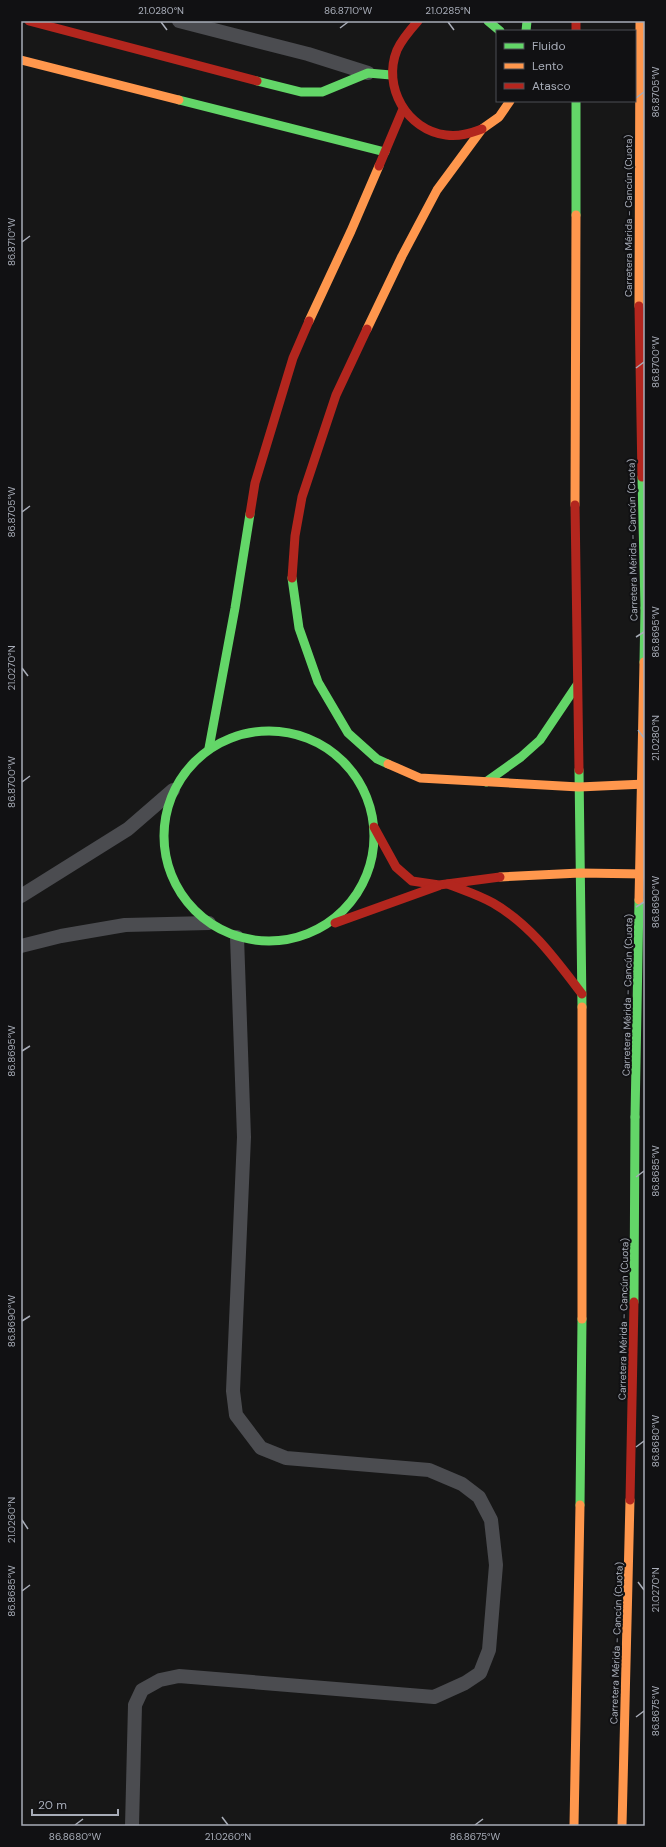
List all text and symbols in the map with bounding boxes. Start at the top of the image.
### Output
text: 21.0280°N [138,4,184,17]
text: 86.8710°W [324,4,372,17]
text: 21.0285°N [425,4,471,17]
legend [496,30,636,102]
text: Fluido [532,38,566,54]
text: Lento [532,58,563,74]
text: 86.8705°W [649,66,662,118]
text: Atasco [532,78,571,94]
street label: Carretera Mérida - Cancún (Cuota) [622,135,635,297]
text: 86.8710°W [5,218,18,266]
text: 86.8700°W [649,336,662,388]
street label: Carretera Mérida - Cancún (Cuota) [625,459,640,621]
text: 86.8705°W [5,486,18,538]
text: 86.8695°W [649,606,662,658]
text: 21.0270°N [5,645,18,691]
text: 21.0280°N [649,715,662,761]
text: 86.8700°W [5,756,18,808]
text: 86.8690°W [649,876,662,928]
street label: Carretera Mérida - Cancún (Cuota) [620,914,635,1076]
text: 86.8695°W [5,1025,18,1077]
text: 86.8685°W [649,1145,662,1197]
street label: Carretera Mérida - Cancún (Cuota) [616,1238,631,1400]
text: 86.8690°W [5,1295,18,1347]
text: 86.8680°W [649,1415,662,1467]
text: 21.0260°N [5,1497,18,1543]
street label: Carretera Mérida - Cancún (Cuota) [607,1561,626,1724]
text: 86.8685°W [5,1565,18,1617]
text: 21.0270°N [649,1567,662,1613]
text: 86.8675°W [649,1686,662,1736]
scale bar [32,1791,118,1817]
text: 20 m [38,1797,67,1813]
text: 86.8680°W [49,1830,101,1843]
text: 21.0260°N [205,1830,251,1843]
text: 86.8675°W [450,1830,500,1843]

